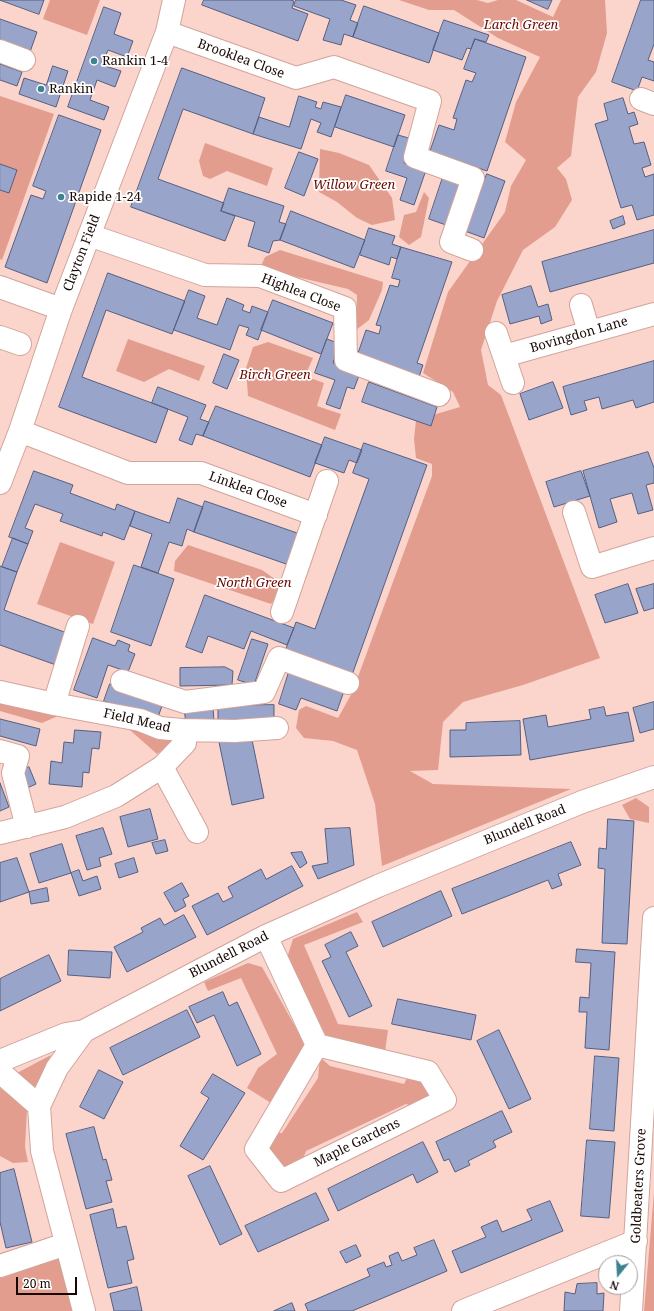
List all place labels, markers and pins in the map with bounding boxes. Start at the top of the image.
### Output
place label: Rankin 1-4 [102,53,168,69]
marker: Rankin 1-4 [89,56,99,66]
place label: Rankin [49,81,93,97]
marker: Rankin [36,84,46,94]
place label: Rapide 1-24 [69,189,141,205]
marker: Rapide 1-24 [56,192,66,202]

